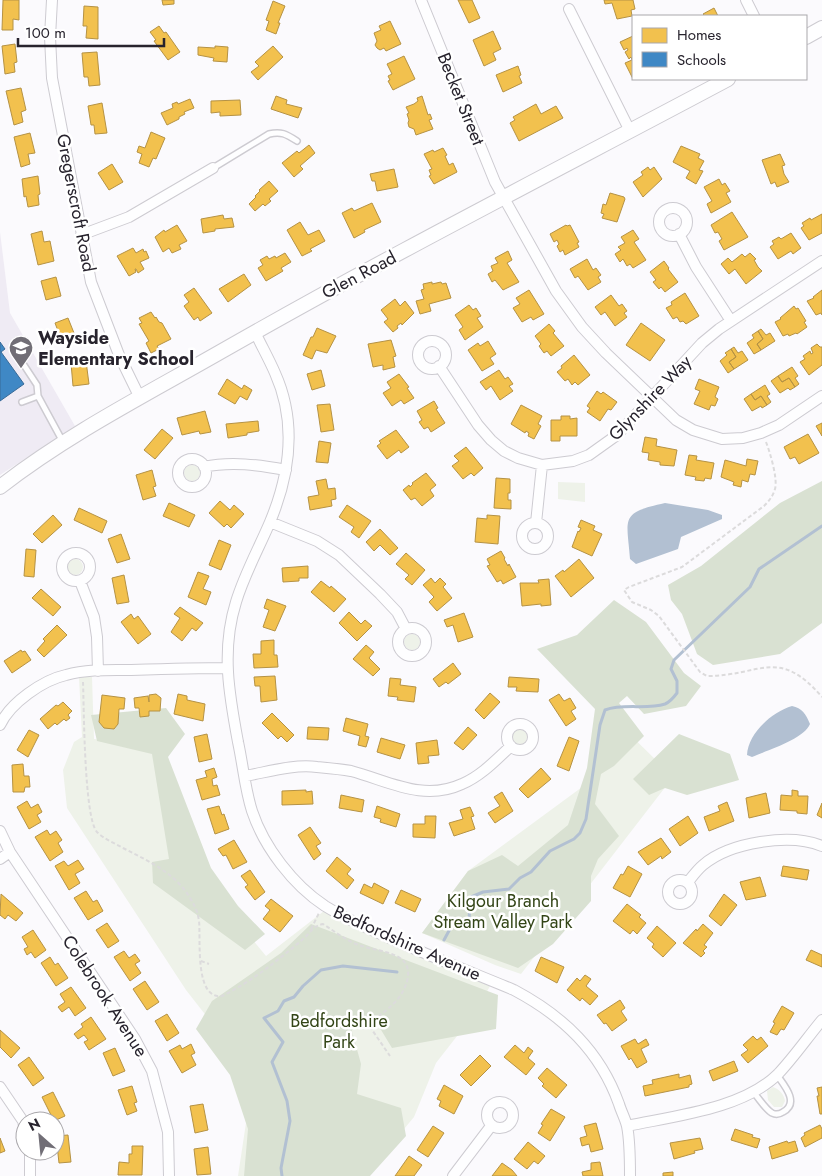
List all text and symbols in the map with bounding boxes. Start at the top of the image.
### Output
scale bar [18,15,164,47]
legend [632,15,807,80]
text: 100 m [25,22,66,44]
text: Homes [677,24,721,46]
street label: Becket Street [431,49,492,150]
text: Schools [677,49,726,71]
street label: Gregerscroft Road [50,132,102,274]
street label: Glen Road [317,244,401,306]
place label: Wayside Elementary School [38,325,194,372]
school or university icon: Wayside Elementary School [8,335,34,369]
street label: Glynshire Way [602,349,698,447]
park label: Kilgour Branch Stream Valley Park [434,888,573,935]
street label: Bedfordshire Avenue [329,899,485,987]
street label: Colebrook Avenue [56,930,154,1062]
park label: Bedfordshire Park [290,1008,388,1055]
north arrow [15,1111,65,1161]
text: N [25,1113,44,1136]

